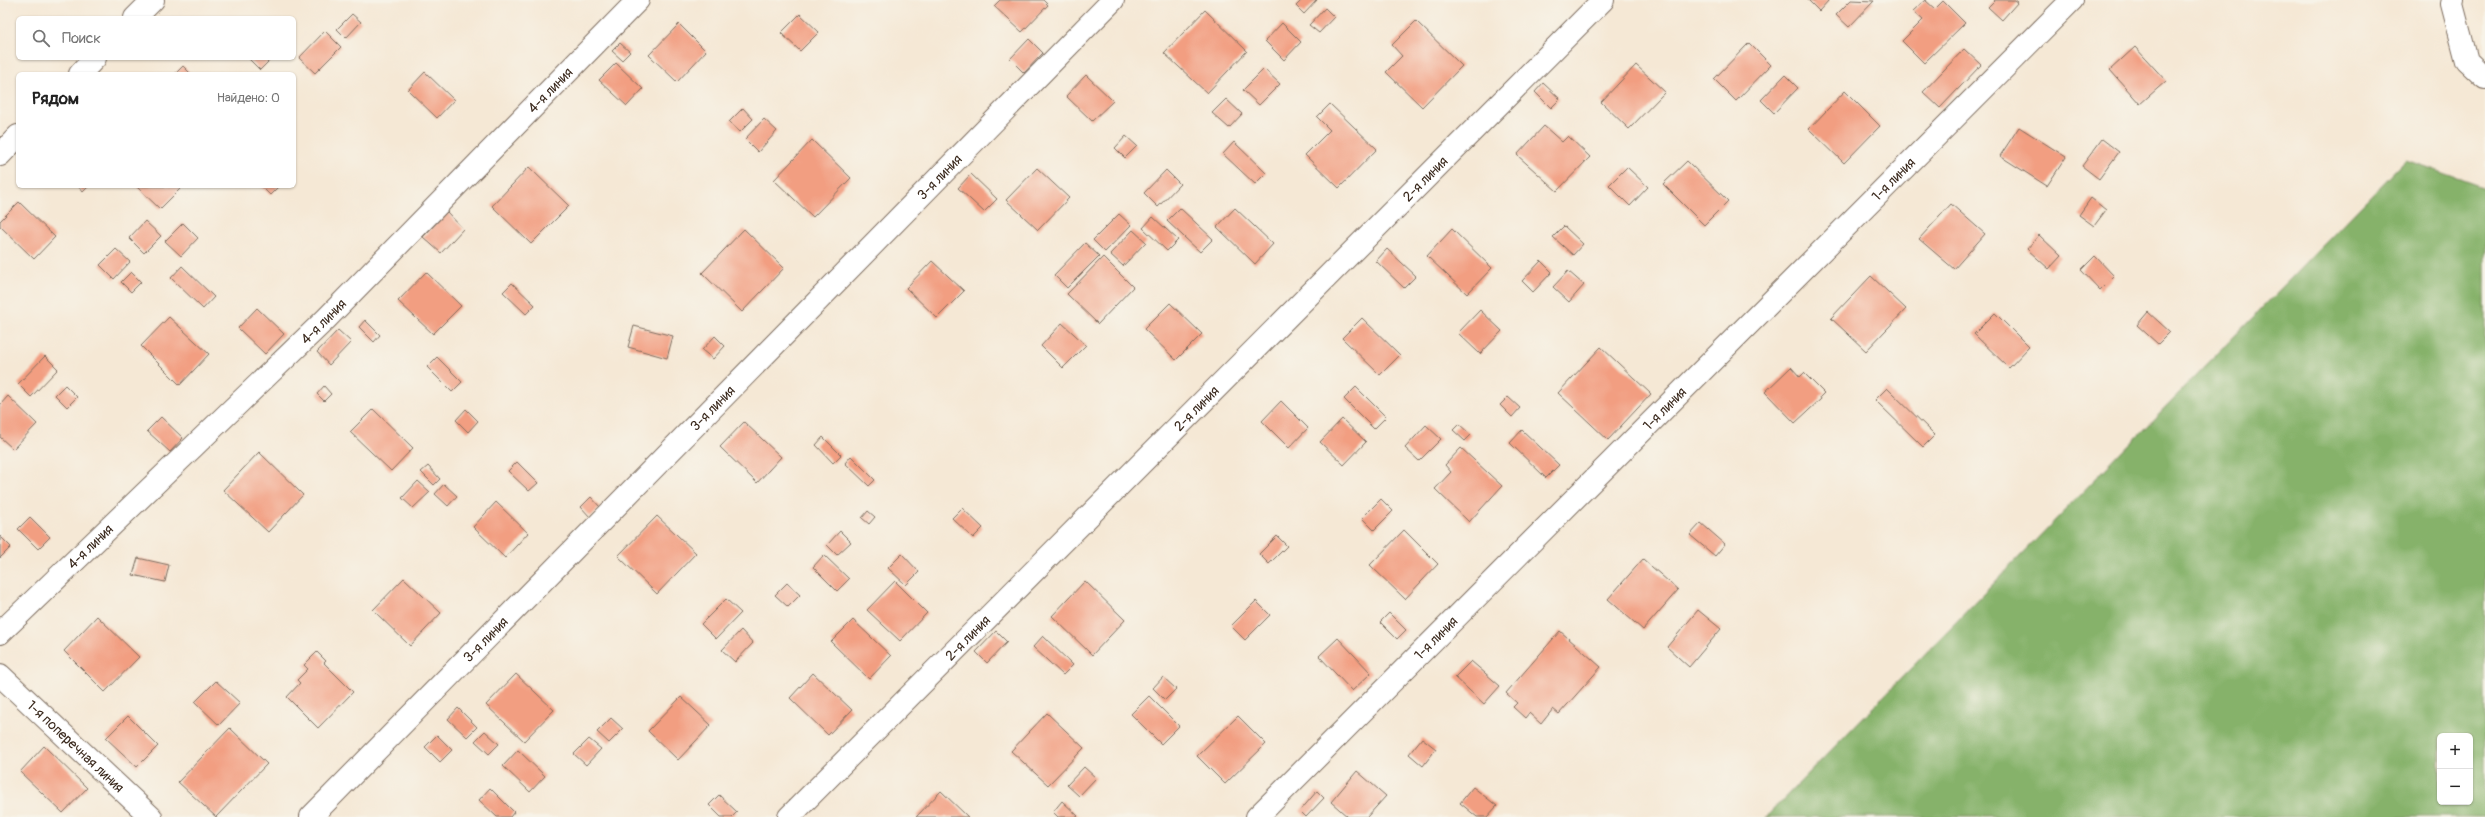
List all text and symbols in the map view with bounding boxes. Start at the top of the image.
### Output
search box [16,16,296,60]
icon: search [30,27,52,49]
text: Поиск [62,29,101,48]
street label: 4-я линия [524,64,576,117]
text: Рядом [32,88,79,109]
text: Найдено: 0 [217,90,280,106]
street label: 3-я линия [914,151,966,203]
street label: 2-я линия [1399,153,1451,205]
street label: 1-я линия [1868,154,1919,205]
street label: 4-я линия [297,296,350,348]
street label: 3-я линия [687,382,739,435]
street label: 2-я линия [1171,382,1223,435]
street label: 1-я линия [1640,384,1690,434]
street label: 4-я линия [64,521,117,573]
street label: 2-я линия [942,612,994,664]
street label: 3-я линия [460,613,512,666]
street label: 1-я линия [1411,613,1461,664]
street label: 1-я поперечная линия [23,697,128,796]
map controls [2437,733,2473,805]
button: + [2437,733,2473,769]
button: − [2437,769,2473,805]

